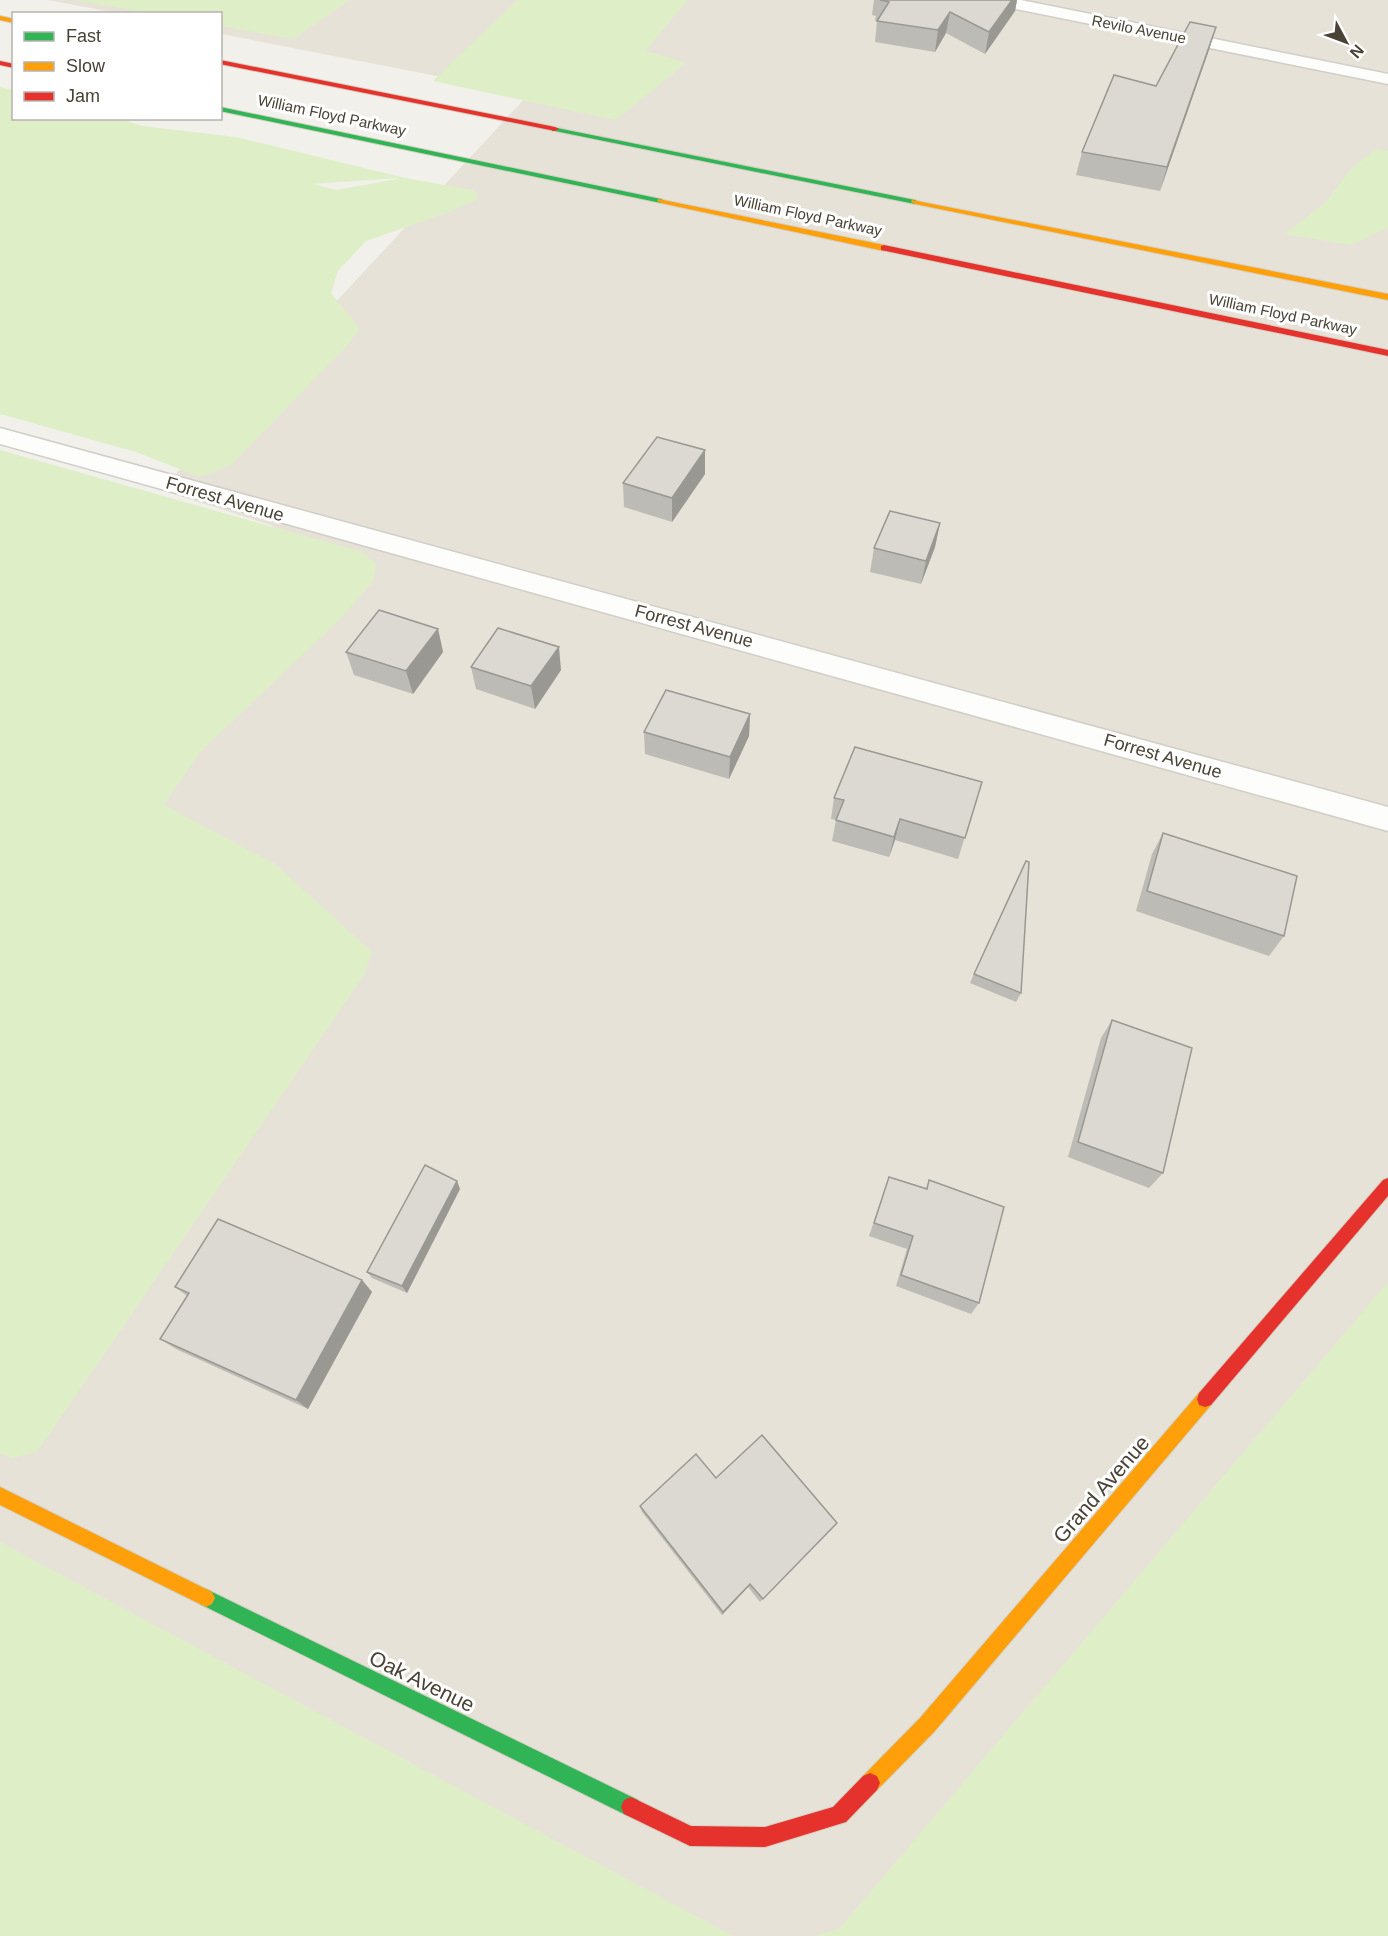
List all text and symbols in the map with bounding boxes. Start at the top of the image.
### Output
legend [12,12,222,120]
street label: Revilo Avenue [1090,12,1188,46]
north arrow [1316,12,1376,72]
text: Fast [66,26,101,46]
text: N [1347,42,1367,61]
text: Slow [66,56,106,76]
text: Jam [66,86,100,106]
street label: William Floyd Parkway [256,91,408,139]
street label: William Floyd Parkway [732,191,884,239]
street label: William Floyd Parkway [1207,290,1359,338]
street label: Forrest Avenue [164,473,286,525]
street label: Forrest Avenue [633,601,755,651]
street label: Forrest Avenue [1102,730,1224,782]
street label: Grand Avenue [1048,1431,1154,1547]
street label: Oak Avenue [366,1646,478,1716]

